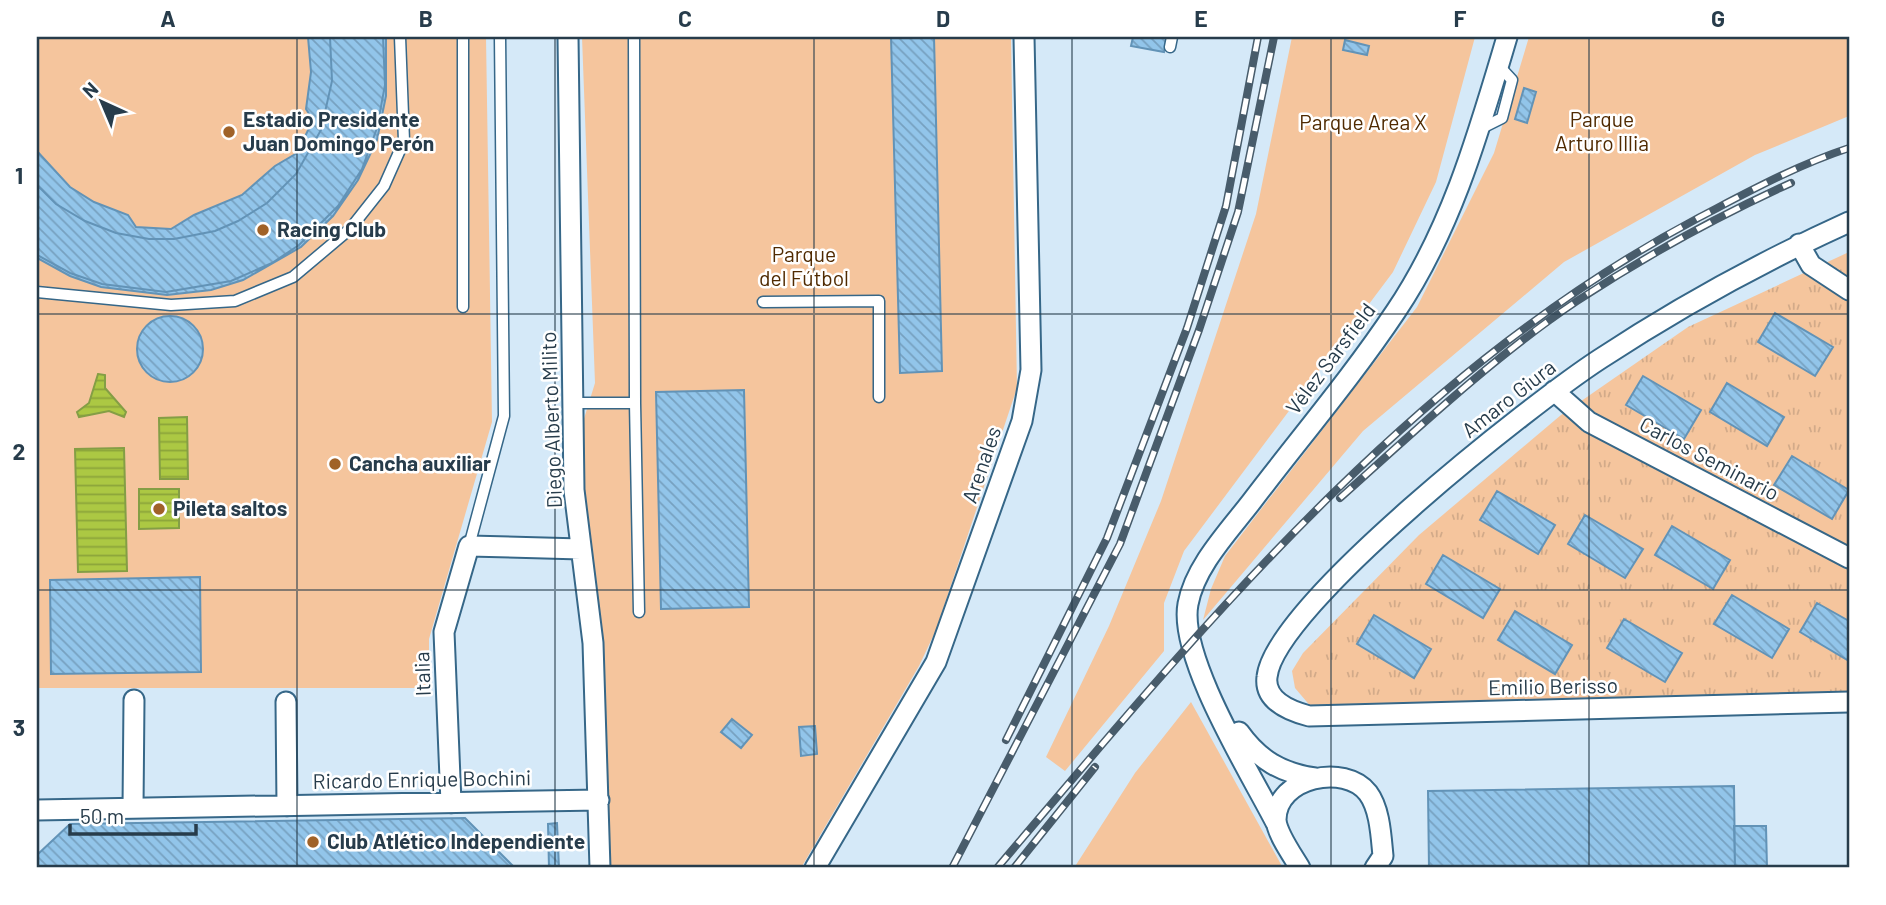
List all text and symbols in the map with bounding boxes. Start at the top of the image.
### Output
text: A [160,4,176,32]
text: B [419,4,433,32]
text: C [678,4,692,32]
text: D [936,4,950,32]
text: E [1194,4,1208,32]
text: F [1454,4,1467,32]
text: G [1711,4,1725,32]
north arrow [66,66,136,136]
text: N [77,77,102,102]
place label: Estadio Presidente Juan Domingo Perón [243,106,434,155]
park label: Parque Arturo Illia [1555,106,1649,155]
park label: Parque Area X [1299,109,1427,134]
marker: Estadio Presidente Juan Domingo Perón [221,124,237,140]
text: 1 [15,161,23,189]
place label: Racing Club [277,216,386,241]
marker: Racing Club [255,222,271,238]
park label: Parque del Fútbol [759,241,849,290]
street label: Vélez Sarsfield [1280,297,1380,419]
street label: Diego Alberto Milito [535,331,566,509]
street label: Amaro Giura [1456,354,1560,442]
street label: Carlos Seminario [1636,410,1784,505]
street label: Arenales [956,423,1005,506]
text: 2 [13,437,25,465]
place label: Cancha auxiliar [349,450,491,475]
marker: Cancha auxiliar [327,456,343,472]
place label: Pileta saltos [173,495,287,520]
marker: Pileta saltos [151,501,167,517]
street label: Italia [408,651,435,697]
street label: Emilio Berisso [1488,672,1618,699]
text: 3 [13,713,25,741]
street label: Ricardo Enrique Bochini [312,764,532,793]
scale bar [70,793,196,837]
text: 50 m [80,803,124,828]
place label: Club Atlético Independiente [327,828,585,853]
marker: Club Atlético Independiente [305,834,321,850]

